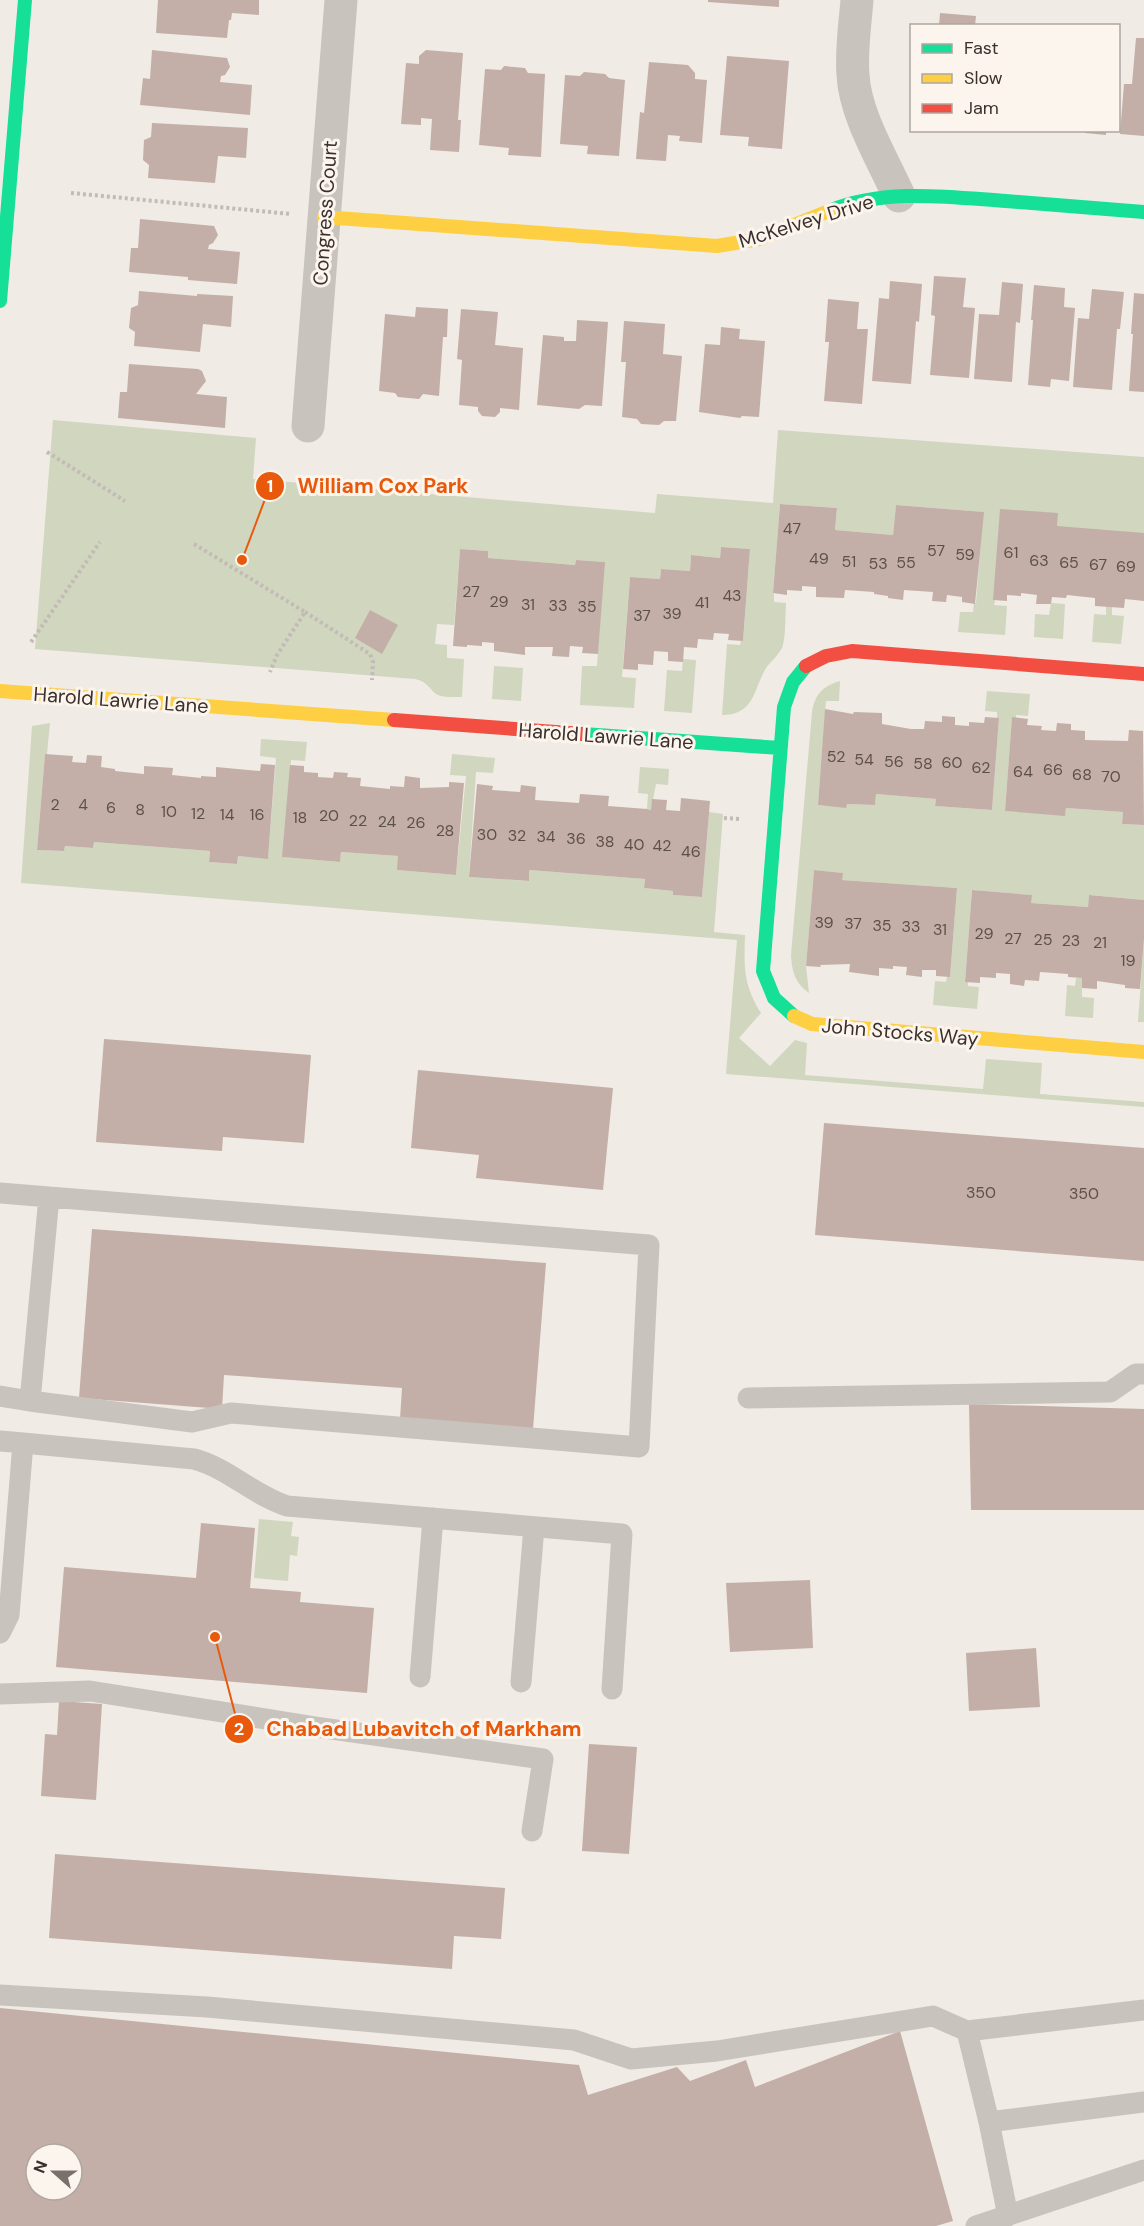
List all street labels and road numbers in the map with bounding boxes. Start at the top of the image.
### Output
street label: Congress Court [307,139,343,286]
street label: McKelvey Drive [735,188,877,254]
street label: Harold Lawrie Lane [33,681,209,719]
street label: Harold Lawrie Lane [518,717,694,755]
street label: John Stocks Way [820,1012,980,1052]

